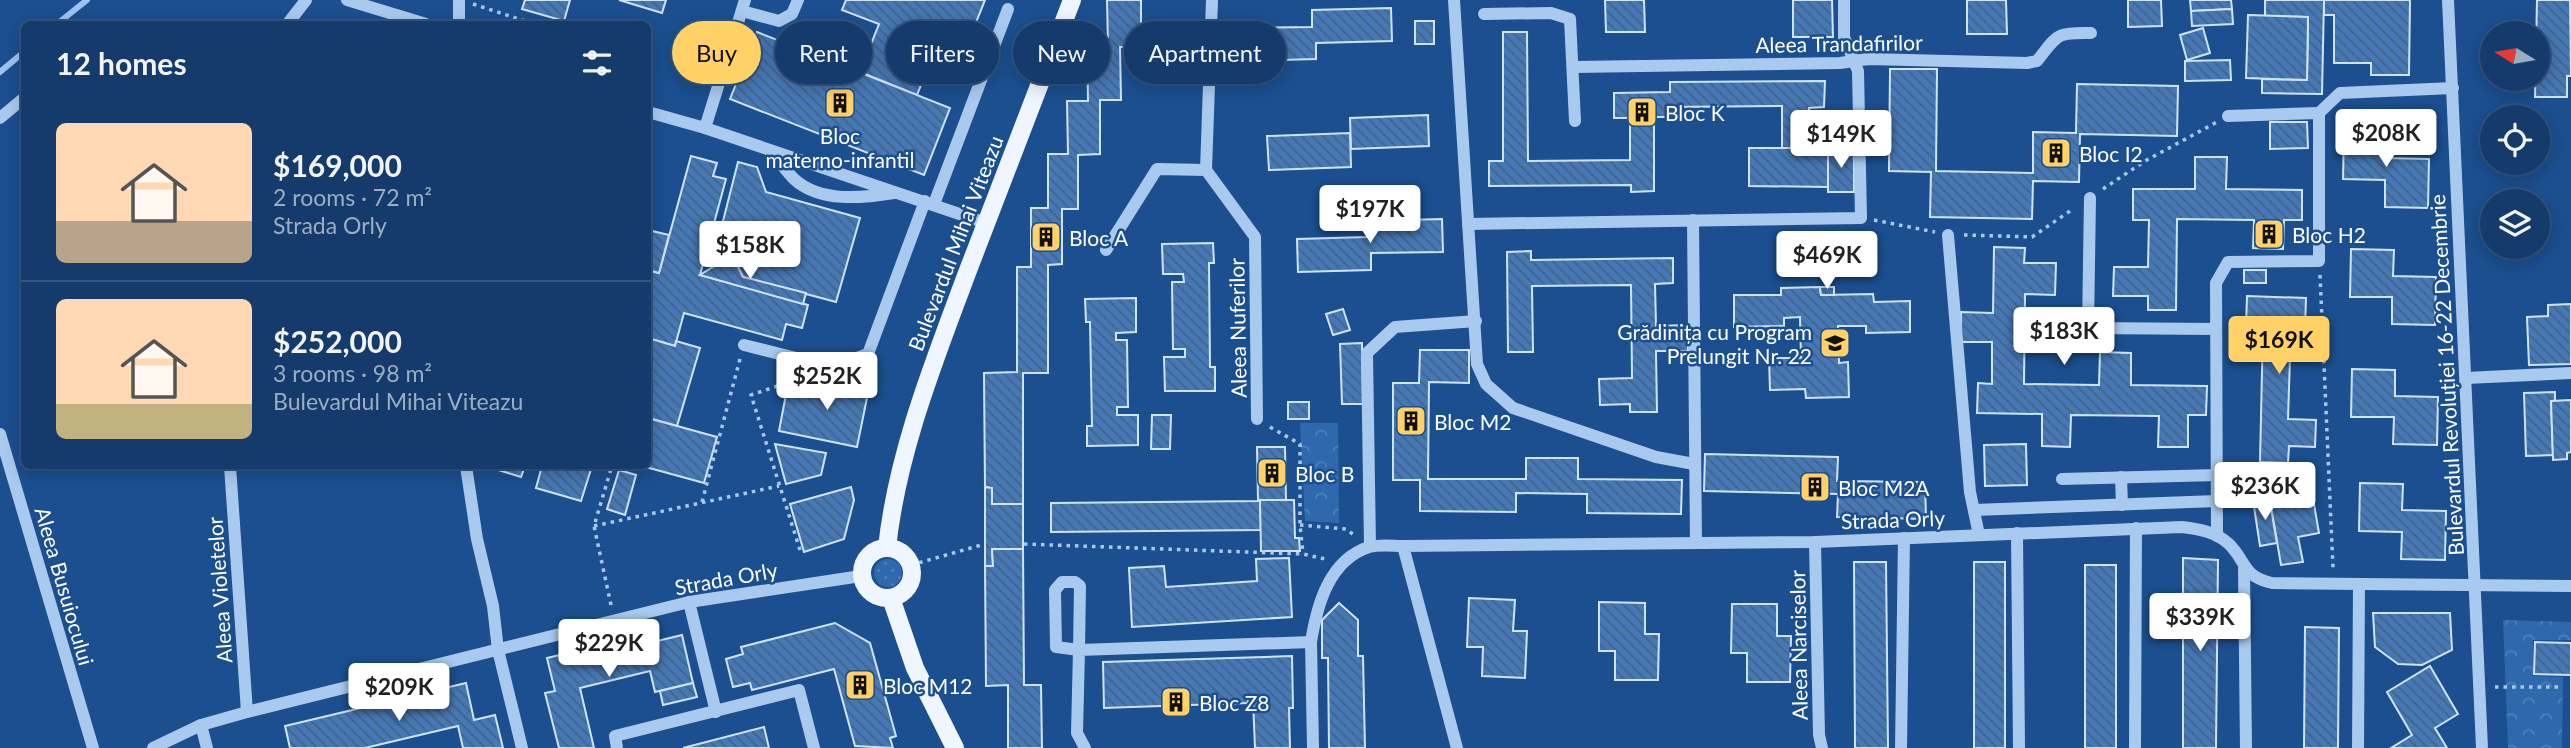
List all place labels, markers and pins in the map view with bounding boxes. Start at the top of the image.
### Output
building icon: Bloc materno-infantil [823,86,857,120]
building icon: Bloc K [1625,95,1659,129]
place label: Bloc K [1665,100,1725,125]
pin: $149K [1792,110,1890,170]
pin: $208K [2337,110,2435,169]
place label: Bloc materno-infantil [766,123,915,172]
building icon: Bloc I2 [2039,136,2073,170]
place label: Bloc I2 [2079,141,2143,166]
pin: $197K [1321,186,1419,245]
building icon: Bloc H2 [2252,217,2286,251]
building icon: Bloc A [1029,220,1063,254]
pin: $158K [701,222,799,281]
place label: Bloc H2 [2292,222,2366,247]
place label: Bloc A [1069,225,1129,250]
pin: $469K [1778,232,1876,291]
pin: $183K [2015,308,2113,367]
pin: $169K [2230,316,2328,376]
place label: Grădinița cu Program Prelungit Nr. 22 [1617,319,1812,368]
school or university icon: Grădinița cu Program Prelungit Nr. 22 [1818,326,1852,360]
pin: $252K [778,352,876,412]
building icon: Bloc M2 [1394,404,1428,438]
place label: Bloc M2 [1434,409,1511,434]
building icon: Bloc B [1255,456,1289,490]
place label: Bloc B [1295,461,1354,486]
pin: $236K [2216,462,2314,522]
building icon: Bloc M2A [1798,470,1832,504]
place label: Bloc M2A [1838,475,1930,500]
pin: $339K [2151,594,2249,653]
pin: $229K [560,620,658,679]
pin: $209K [350,664,448,723]
building icon: Bloc M12 [843,668,877,702]
place label: Bloc M12 [883,673,973,698]
building icon: Bloc Z8 [1159,685,1193,719]
place label: Bloc Z8 [1199,690,1269,715]

